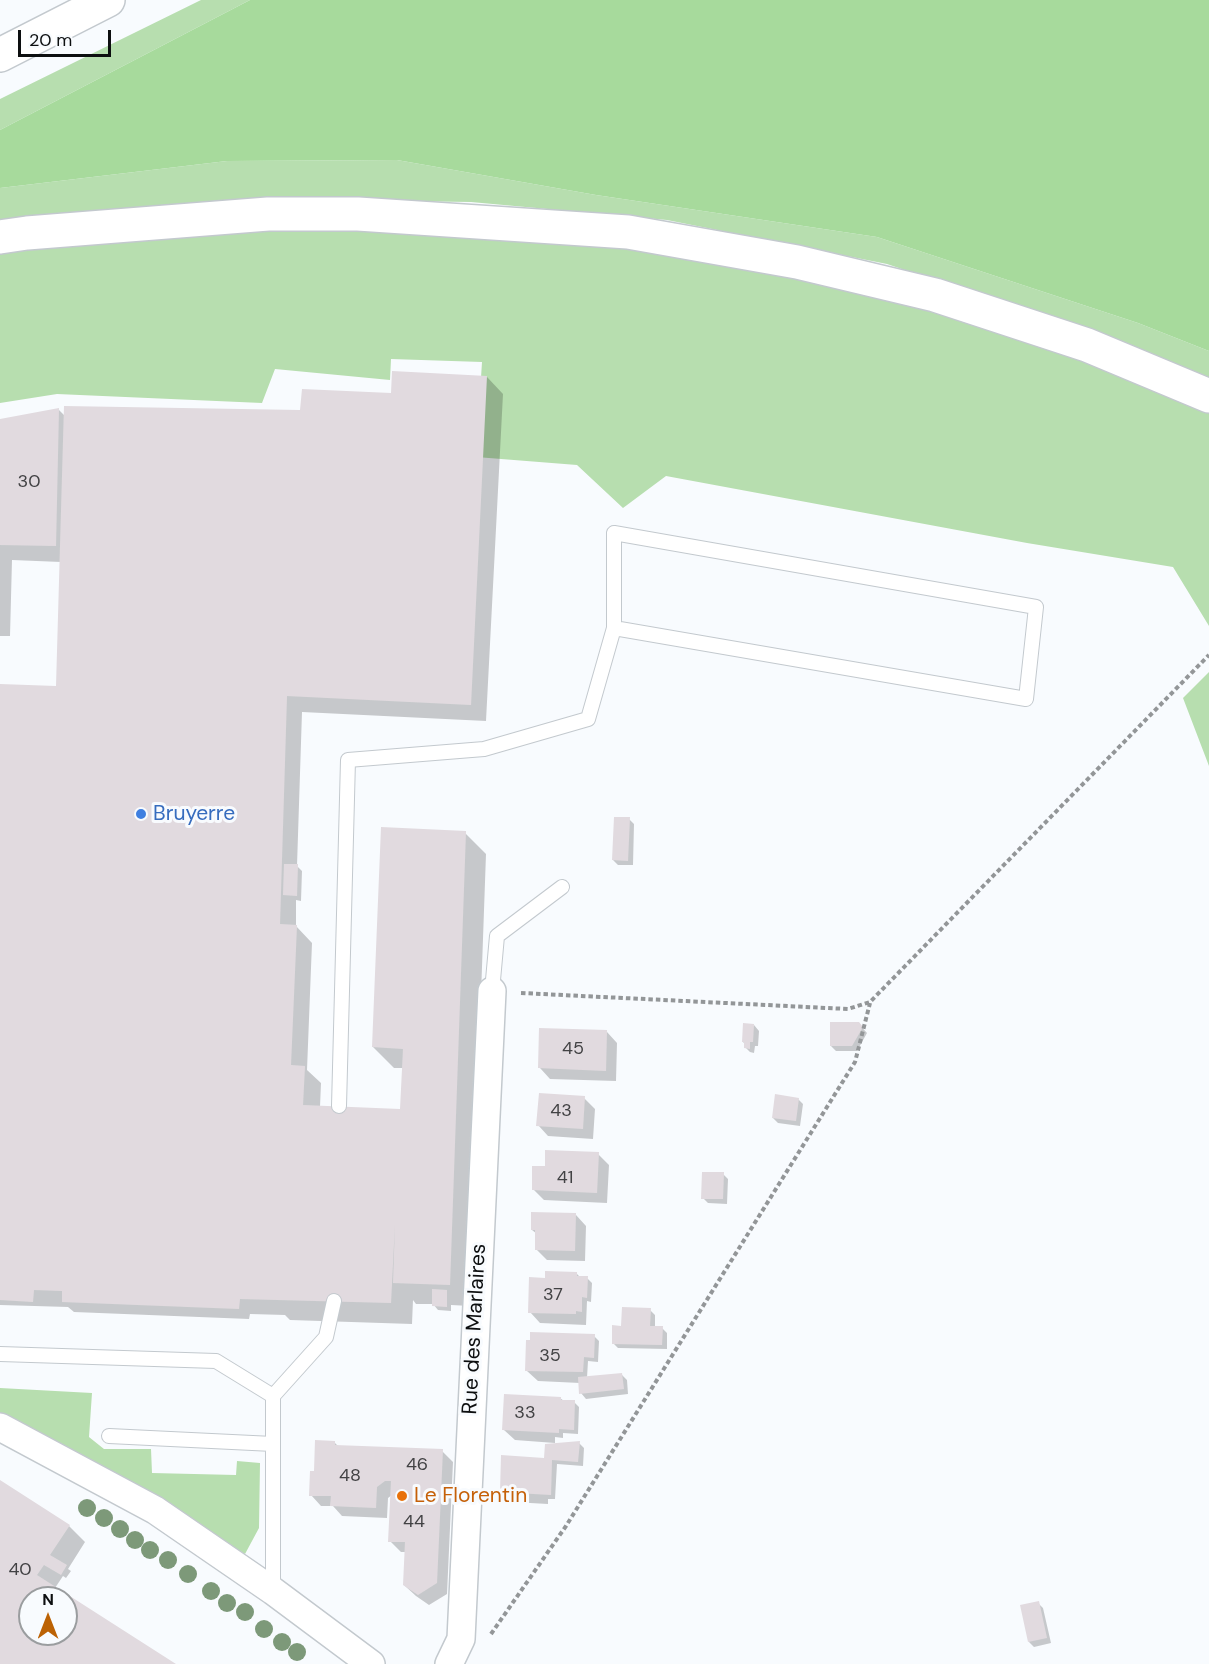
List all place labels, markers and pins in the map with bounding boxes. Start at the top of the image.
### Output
place label: Bruyerre [153,801,235,827]
marker: Bruyerre [134,807,148,821]
place label: Le Florentin [414,1483,527,1509]
marker: Le Florentin [395,1489,409,1503]

